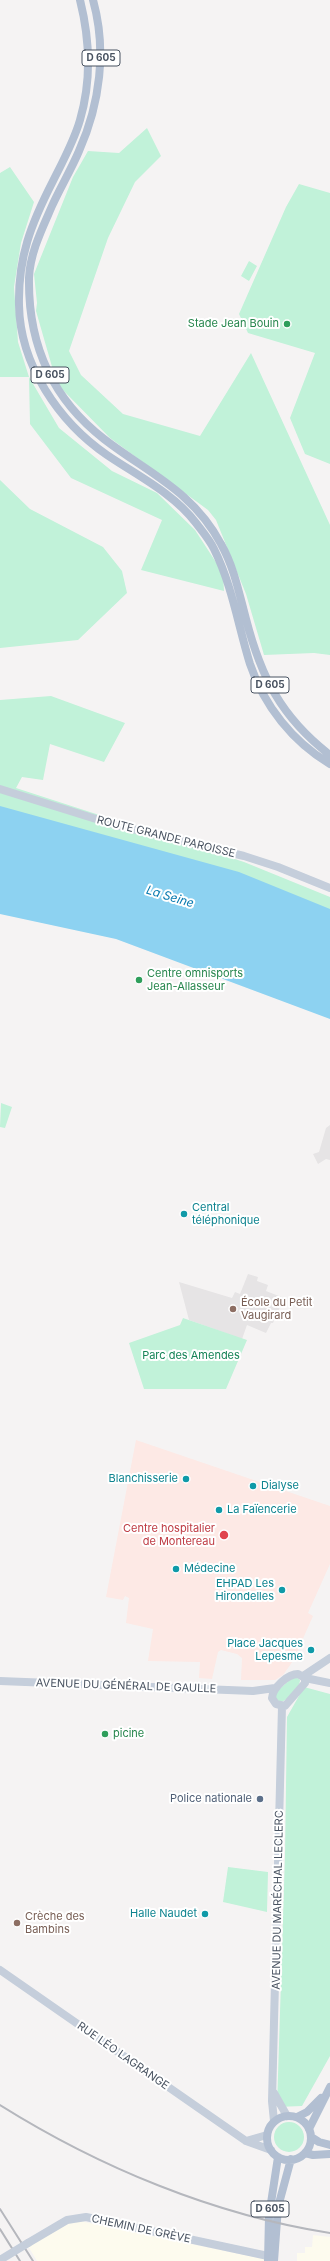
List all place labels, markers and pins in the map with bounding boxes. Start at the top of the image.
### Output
place label: Stade Jean Bouin [188,317,279,331]
marker: Stade Jean Bouin [282,319,292,329]
place label: Centre omnisports Jean-Allasseur [147,967,243,993]
marker: Centre omnisports Jean-Allasseur [134,975,144,985]
place label: Central téléphonique [192,1201,260,1227]
marker: Central téléphonique [179,1209,189,1219]
place label: École du Petit Vaugirard [241,1296,312,1322]
marker: École du Petit Vaugirard [228,1304,238,1314]
place label: Blanchisserie [109,1472,178,1486]
marker: Blanchisserie [181,1474,191,1484]
place label: Dialyse [261,1479,299,1493]
marker: Dialyse [248,1481,258,1491]
place label: La Faïencerie [227,1503,297,1517]
marker: La Faïencerie [214,1505,224,1515]
place label: Centre hospitalier de Montereau [123,1522,215,1548]
marker: Centre hospitalier de Montereau [218,1529,230,1541]
place label: Médecine [184,1562,235,1576]
marker: Médecine [171,1564,181,1574]
place label: EHPAD Les Hirondelles [215,1577,274,1603]
marker: EHPAD Les Hirondelles [277,1585,287,1595]
place label: Place Jacques Lepesme [227,1637,303,1663]
marker: Place Jacques Lepesme [306,1645,316,1655]
place label: picine [113,1727,144,1741]
marker: picine [100,1729,110,1739]
place label: Police nationale [170,1792,252,1806]
marker: Police nationale [255,1794,265,1804]
place label: Halle Naudet [130,1907,197,1921]
marker: Halle Naudet [200,1909,210,1919]
place label: Crèche des Bambins [25,1910,85,1936]
marker: Crèche des Bambins [12,1918,22,1928]

